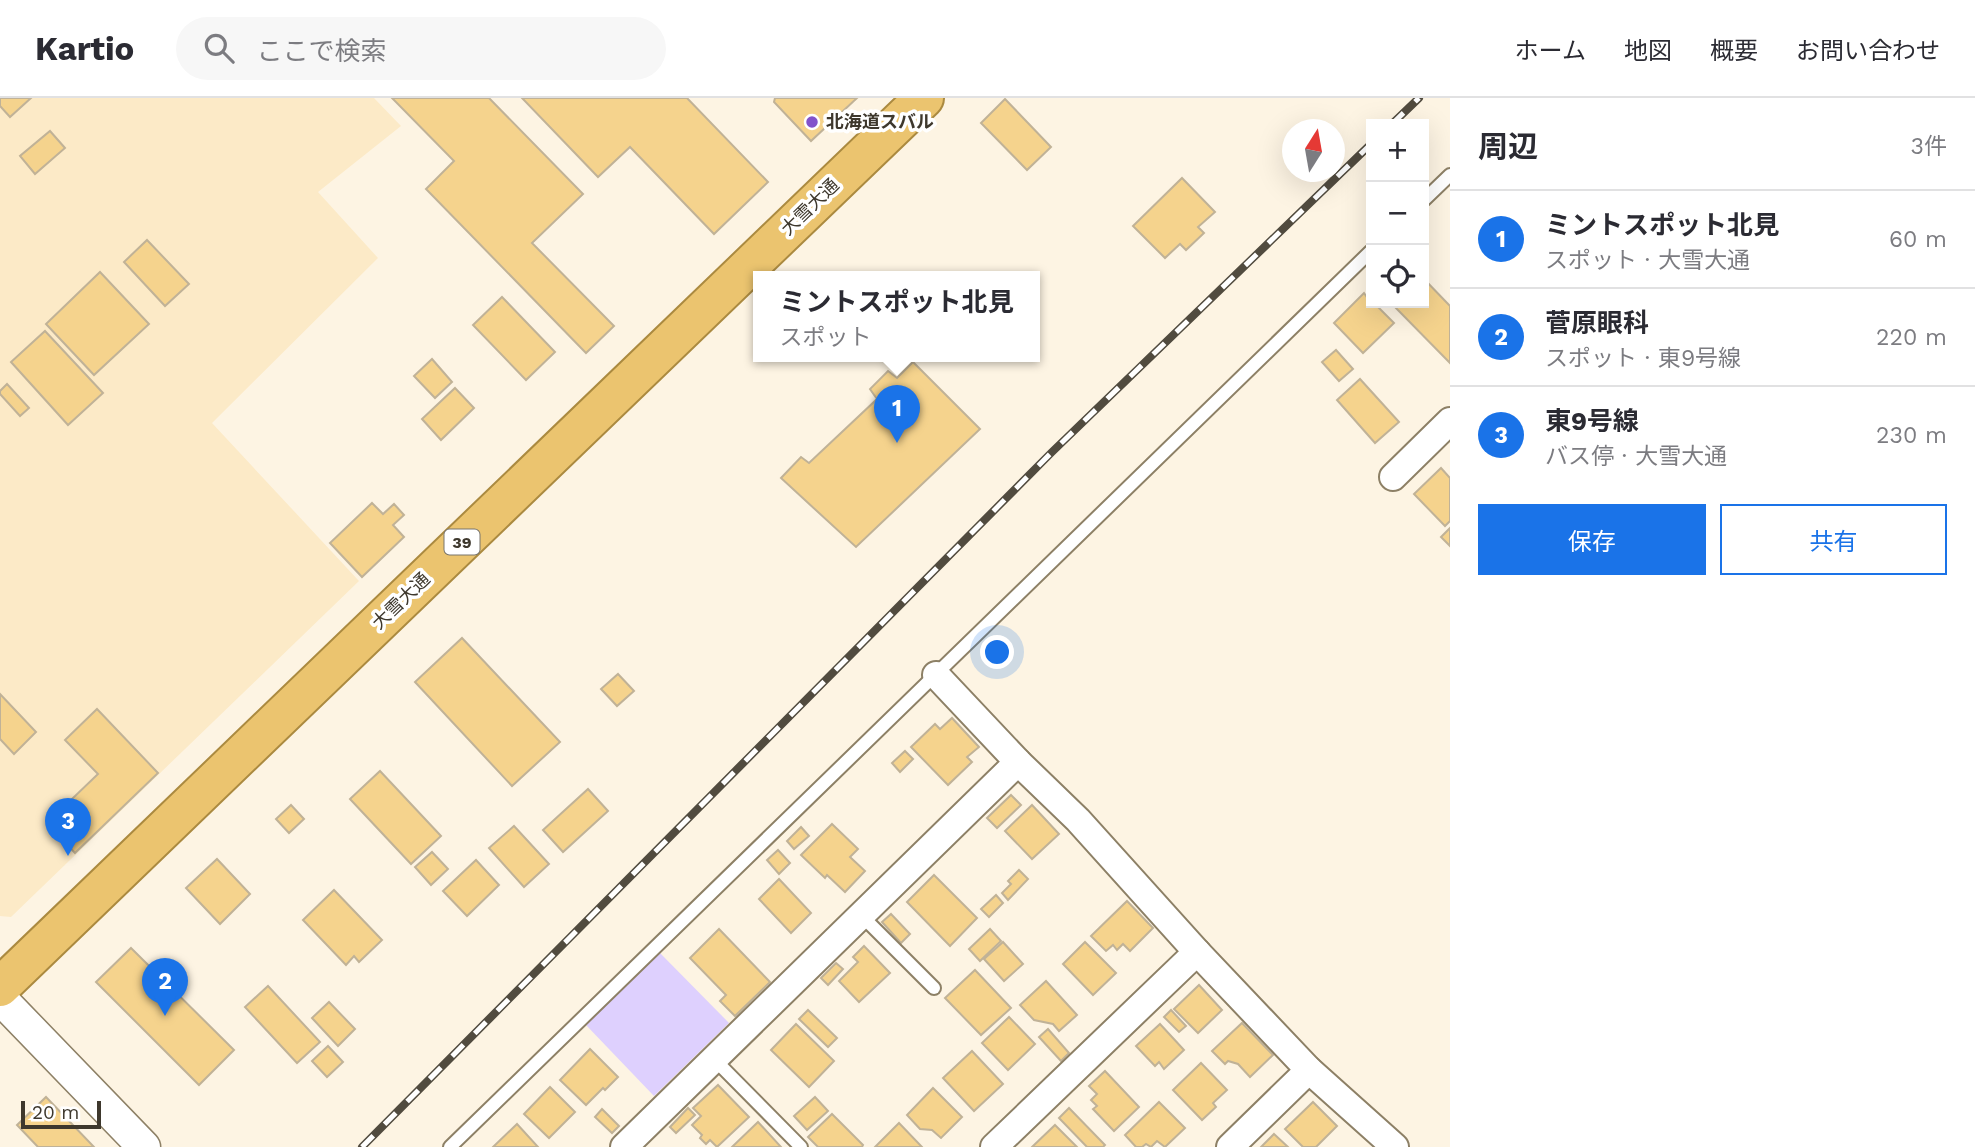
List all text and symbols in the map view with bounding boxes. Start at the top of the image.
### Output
search box [176,17,666,80]
text: Kartio [35,29,134,68]
icon: search [200,29,238,67]
text: ここで検索 [256,36,386,66]
text: ホーム [1515,37,1586,65]
text: 地図 [1624,37,1672,65]
text: 概要 [1710,37,1758,65]
text: お問い合わせ [1796,37,1940,65]
place label: 北海道スバル [826,111,934,132]
marker: 北海道スバル [804,114,820,130]
north arrow [1282,119,1345,182]
map controls [1366,119,1429,308]
button: + [1366,119,1429,182]
text: 周辺 [1478,129,1538,164]
text: 3件 [1911,133,1947,160]
street label: 大雪大通 [776,174,843,239]
button: − [1366,182,1429,245]
text: ミントスポット北見 [1545,210,1779,240]
text: 1 [1496,226,1506,253]
text: 60 m [1889,226,1947,253]
button: locate [1366,245,1429,308]
text: スポット · 大雪大通 [1545,247,1750,274]
popup [753,271,1040,362]
text: ミントスポット北見 [779,287,1014,317]
text: 菅原眼科 [1545,308,1649,338]
text: スポット [779,324,871,351]
text: 2 [1494,324,1508,351]
text: 220 m [1876,324,1947,351]
text: スポット · 東9号線 [1545,345,1741,372]
pin: 1 [874,385,920,443]
text: 東9号線 [1545,406,1639,436]
text: 3 [1494,422,1508,449]
text: 230 m [1876,422,1947,449]
text: バス停 · 大雪大通 [1545,443,1727,470]
button: 保存 [1478,504,1706,575]
button: 共有 [1720,504,1947,575]
road number: 39 [444,530,480,555]
street label: 大雪大通 [367,568,434,633]
your location [980,635,1014,669]
pin: 3 [45,798,91,856]
pin: 2 [142,958,188,1016]
scale bar [21,1098,102,1130]
text: 20 m [32,1101,79,1124]

